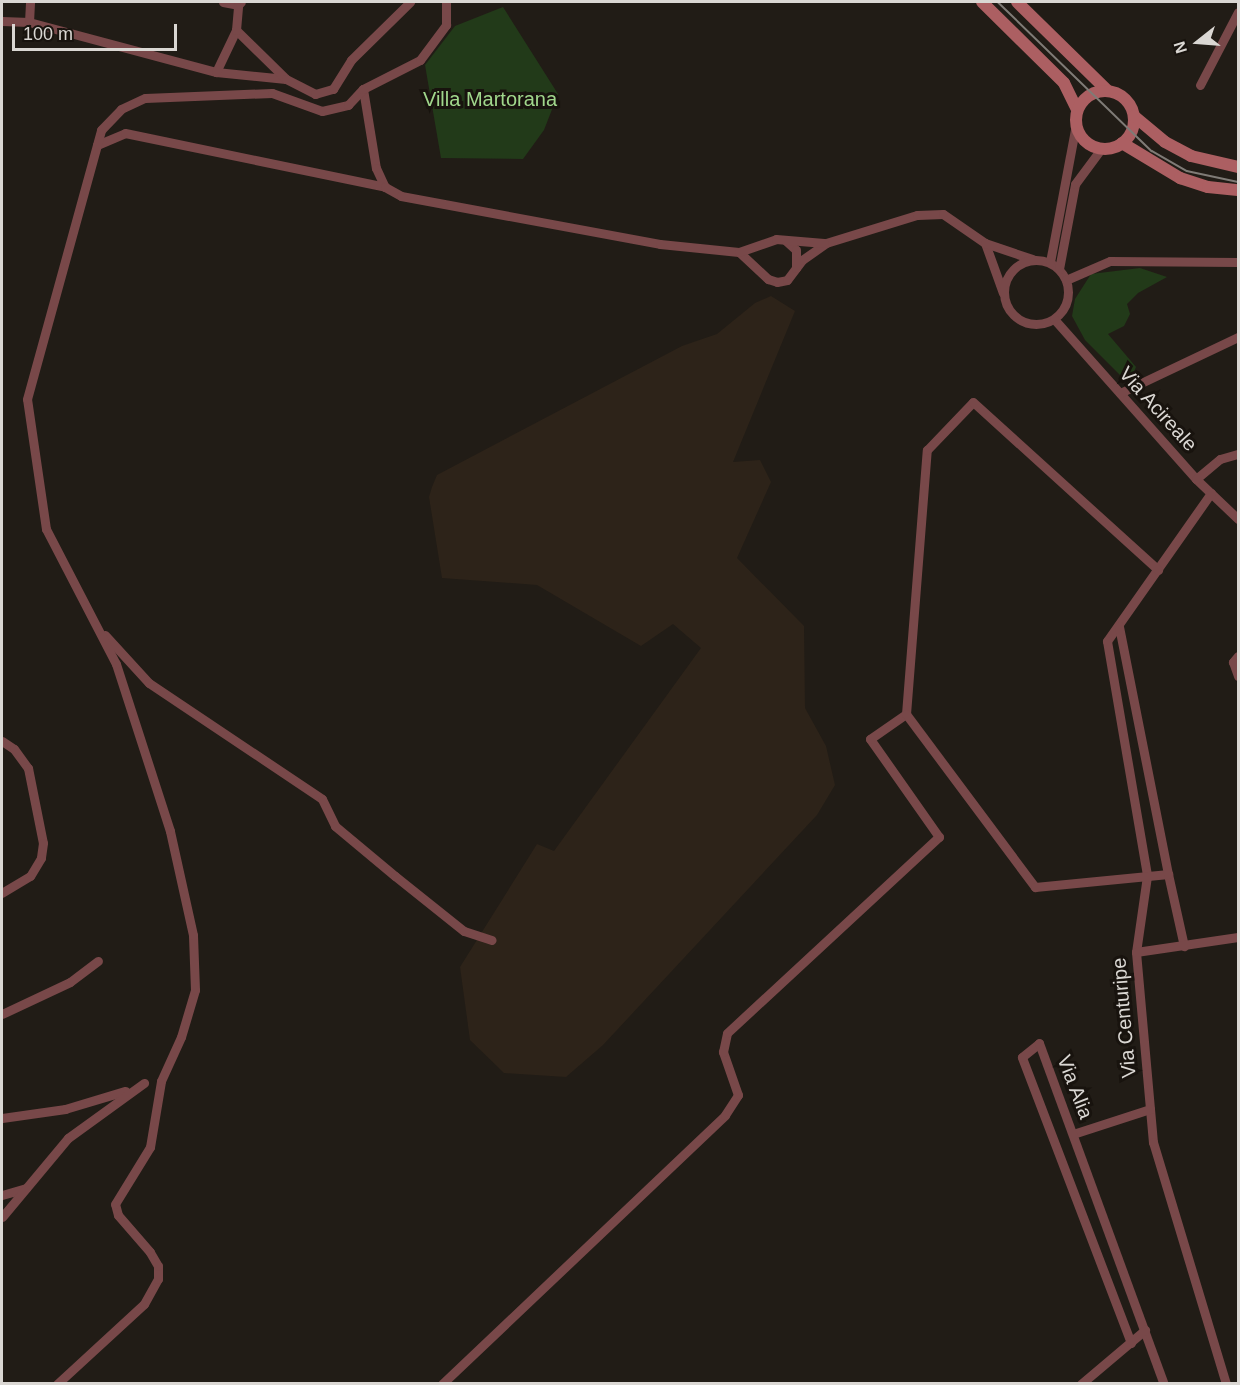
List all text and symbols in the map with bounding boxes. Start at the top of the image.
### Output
scale bar [15,12,180,50]
north arrow [1168,12,1228,72]
text: 100 m [23,24,73,44]
text: N [1170,39,1190,55]
park label: Villa Martorana [423,87,557,111]
street label: Via Acireale [1113,361,1203,457]
street label: Via Centuripe [1107,957,1141,1079]
street label: Via Alia [1052,1051,1098,1123]

